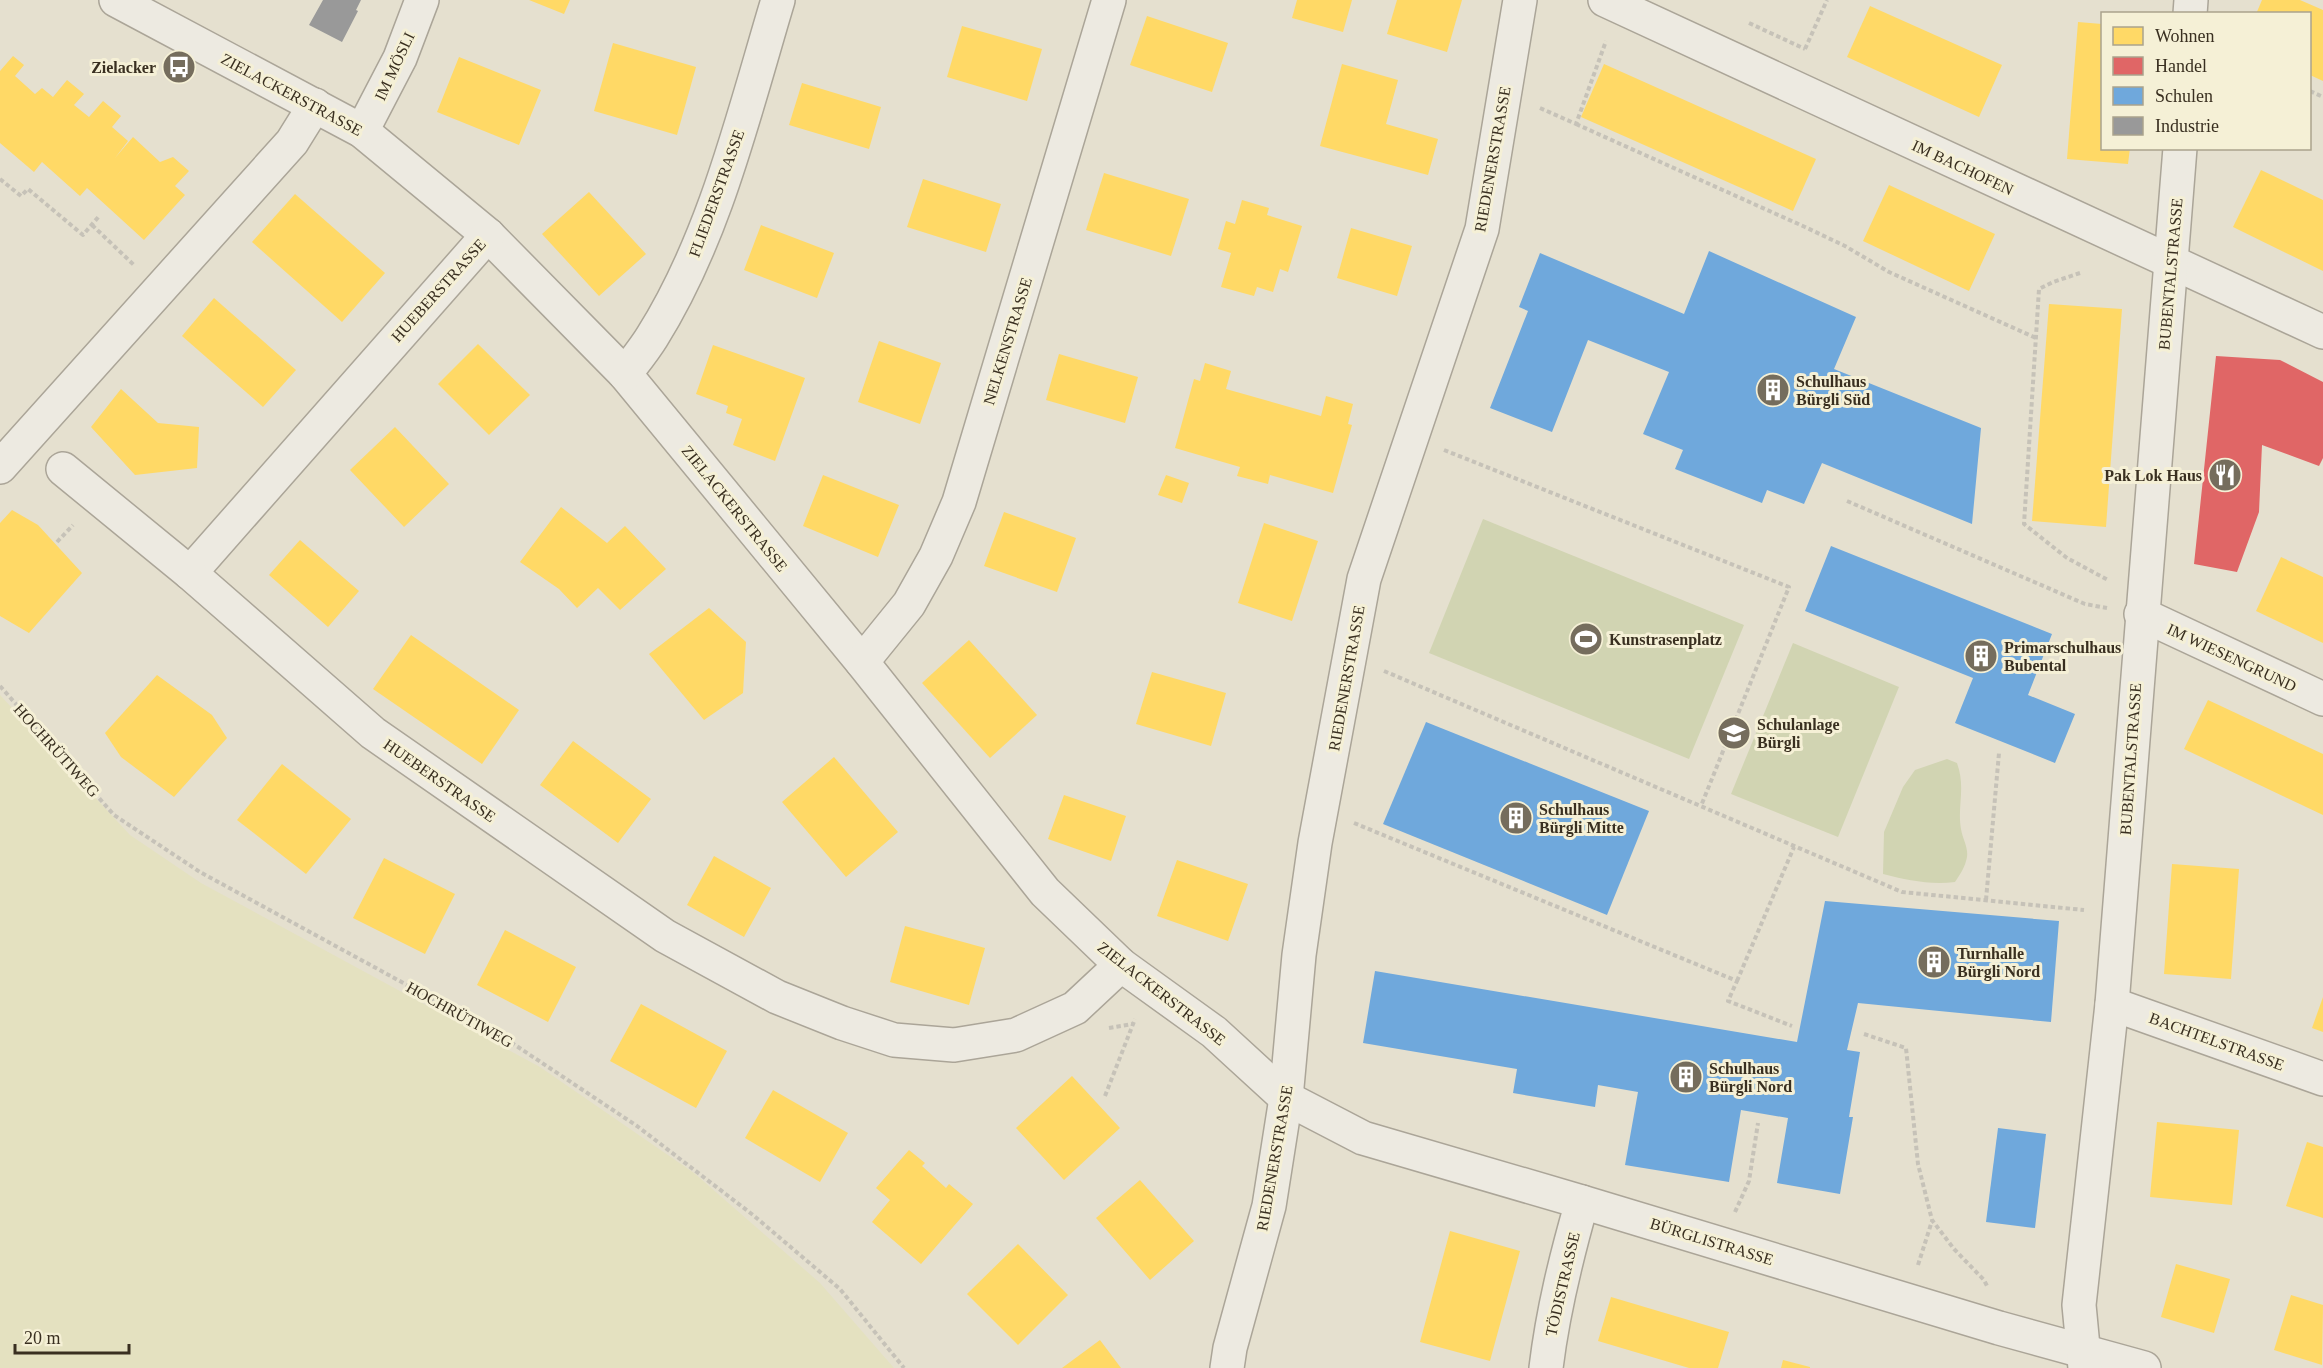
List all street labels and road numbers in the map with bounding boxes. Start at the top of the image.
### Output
street label: IM MÖSLI [371,29,418,103]
street label: ZIELACKERSTRASSE [218,50,365,139]
street label: RIEDENERSTRASSE [1471,85,1514,233]
street label: FLIEDERSTRASSE [686,127,747,259]
street label: IM BACHOFEN [1909,137,2017,199]
street label: BUBENTALSTRASSE [2155,197,2186,351]
street label: HUEBERSTRASSE [388,235,489,345]
street label: NELKENSTRASSE [980,275,1035,407]
street label: ZIELACKERSTRASSE [678,442,791,575]
street label: RIEDENERSTRASSE [1325,604,1368,752]
street label: IM WIESENGRUND [2164,620,2299,695]
street label: BUBENTALSTRASSE [2117,682,2144,836]
street label: HOCHRÜTIWEG [10,700,103,801]
street label: HUEBERSTRASSE [381,735,499,825]
street label: ZIELACKERSTRASSE [1094,938,1229,1049]
street label: HOCHRÜTIWEG [404,978,516,1051]
street label: BACHTELSTRASSE [2147,1009,2287,1074]
street label: RIEDENERSTRASSE [1253,1084,1296,1232]
street label: BÜRGLISTRASSE [1648,1215,1776,1268]
street label: TÖDISTRASSE [1542,1230,1583,1338]

